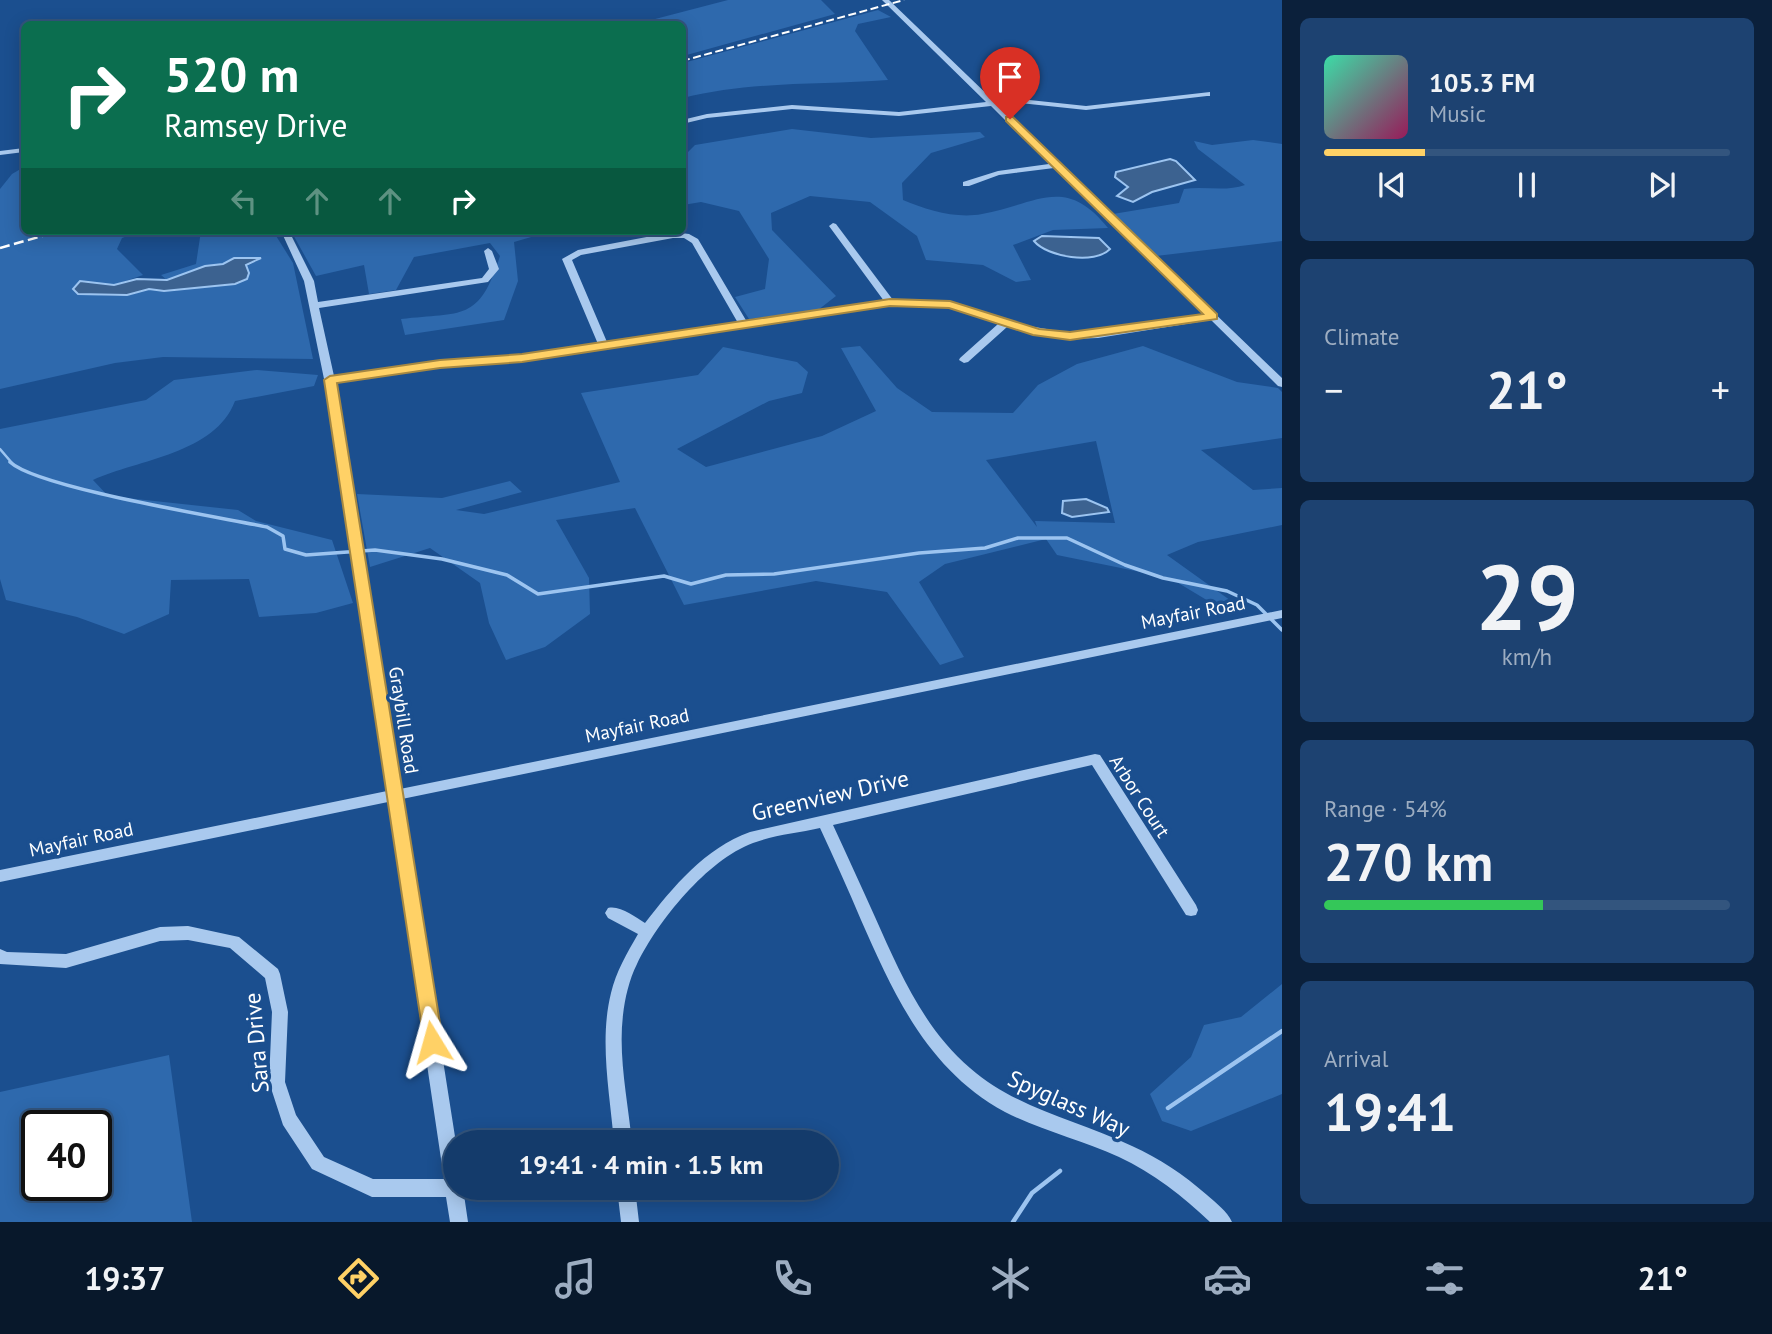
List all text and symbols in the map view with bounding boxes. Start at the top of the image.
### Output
text: 520 m [164,42,299,106]
pin [980,47,1040,119]
icon: right [49,49,140,140]
icon: arrive [991,58,1029,96]
text: 105.3 FM [1429,66,1535,99]
text: Music [1429,99,1486,128]
text: Ramsey Drive [164,104,348,146]
icon: previous [1373,166,1411,204]
icon: pause [1508,166,1546,204]
icon: next [1643,166,1681,204]
icon: left [225,182,263,220]
icon: ahead [298,182,336,220]
icon: ahead [371,182,409,220]
icon: right [444,182,482,220]
text: Climate [1324,322,1399,351]
text: 21° [1486,356,1568,423]
text: − [1324,365,1343,414]
text: + [1711,365,1730,414]
text: 29 [1475,537,1579,655]
street label: Mayfair Road [1139,590,1247,634]
text: km/h [1502,642,1552,671]
street label: Graybill Road [384,665,424,775]
street label: Mayfair Road [583,702,691,748]
street label: Arbor Court [1104,750,1176,842]
street label: Greenview Drive [749,763,911,827]
text: Range · 54% [1324,794,1447,823]
street label: Mayfair Road [27,816,135,862]
text: 270 km [1324,828,1493,895]
street label: Sara Drive [237,992,275,1094]
position arrow [395,1005,469,1079]
text: Arrival [1324,1044,1388,1073]
street label: Spyglass Way [1003,1063,1135,1143]
text: 19:41 [1324,1078,1456,1145]
speed limit sign: 40 [21,1110,112,1201]
text: 19:41 · 4 min · 1.5 km [519,1148,764,1181]
icon: directions [334,1254,383,1303]
icon: music [551,1254,600,1303]
icon: phone [768,1254,817,1303]
icon: climate [986,1254,1035,1303]
icon: car [1203,1254,1252,1303]
icon: filters [1420,1254,1469,1303]
text: 19:37 [84,1257,165,1299]
text: 21° [1638,1257,1688,1299]

